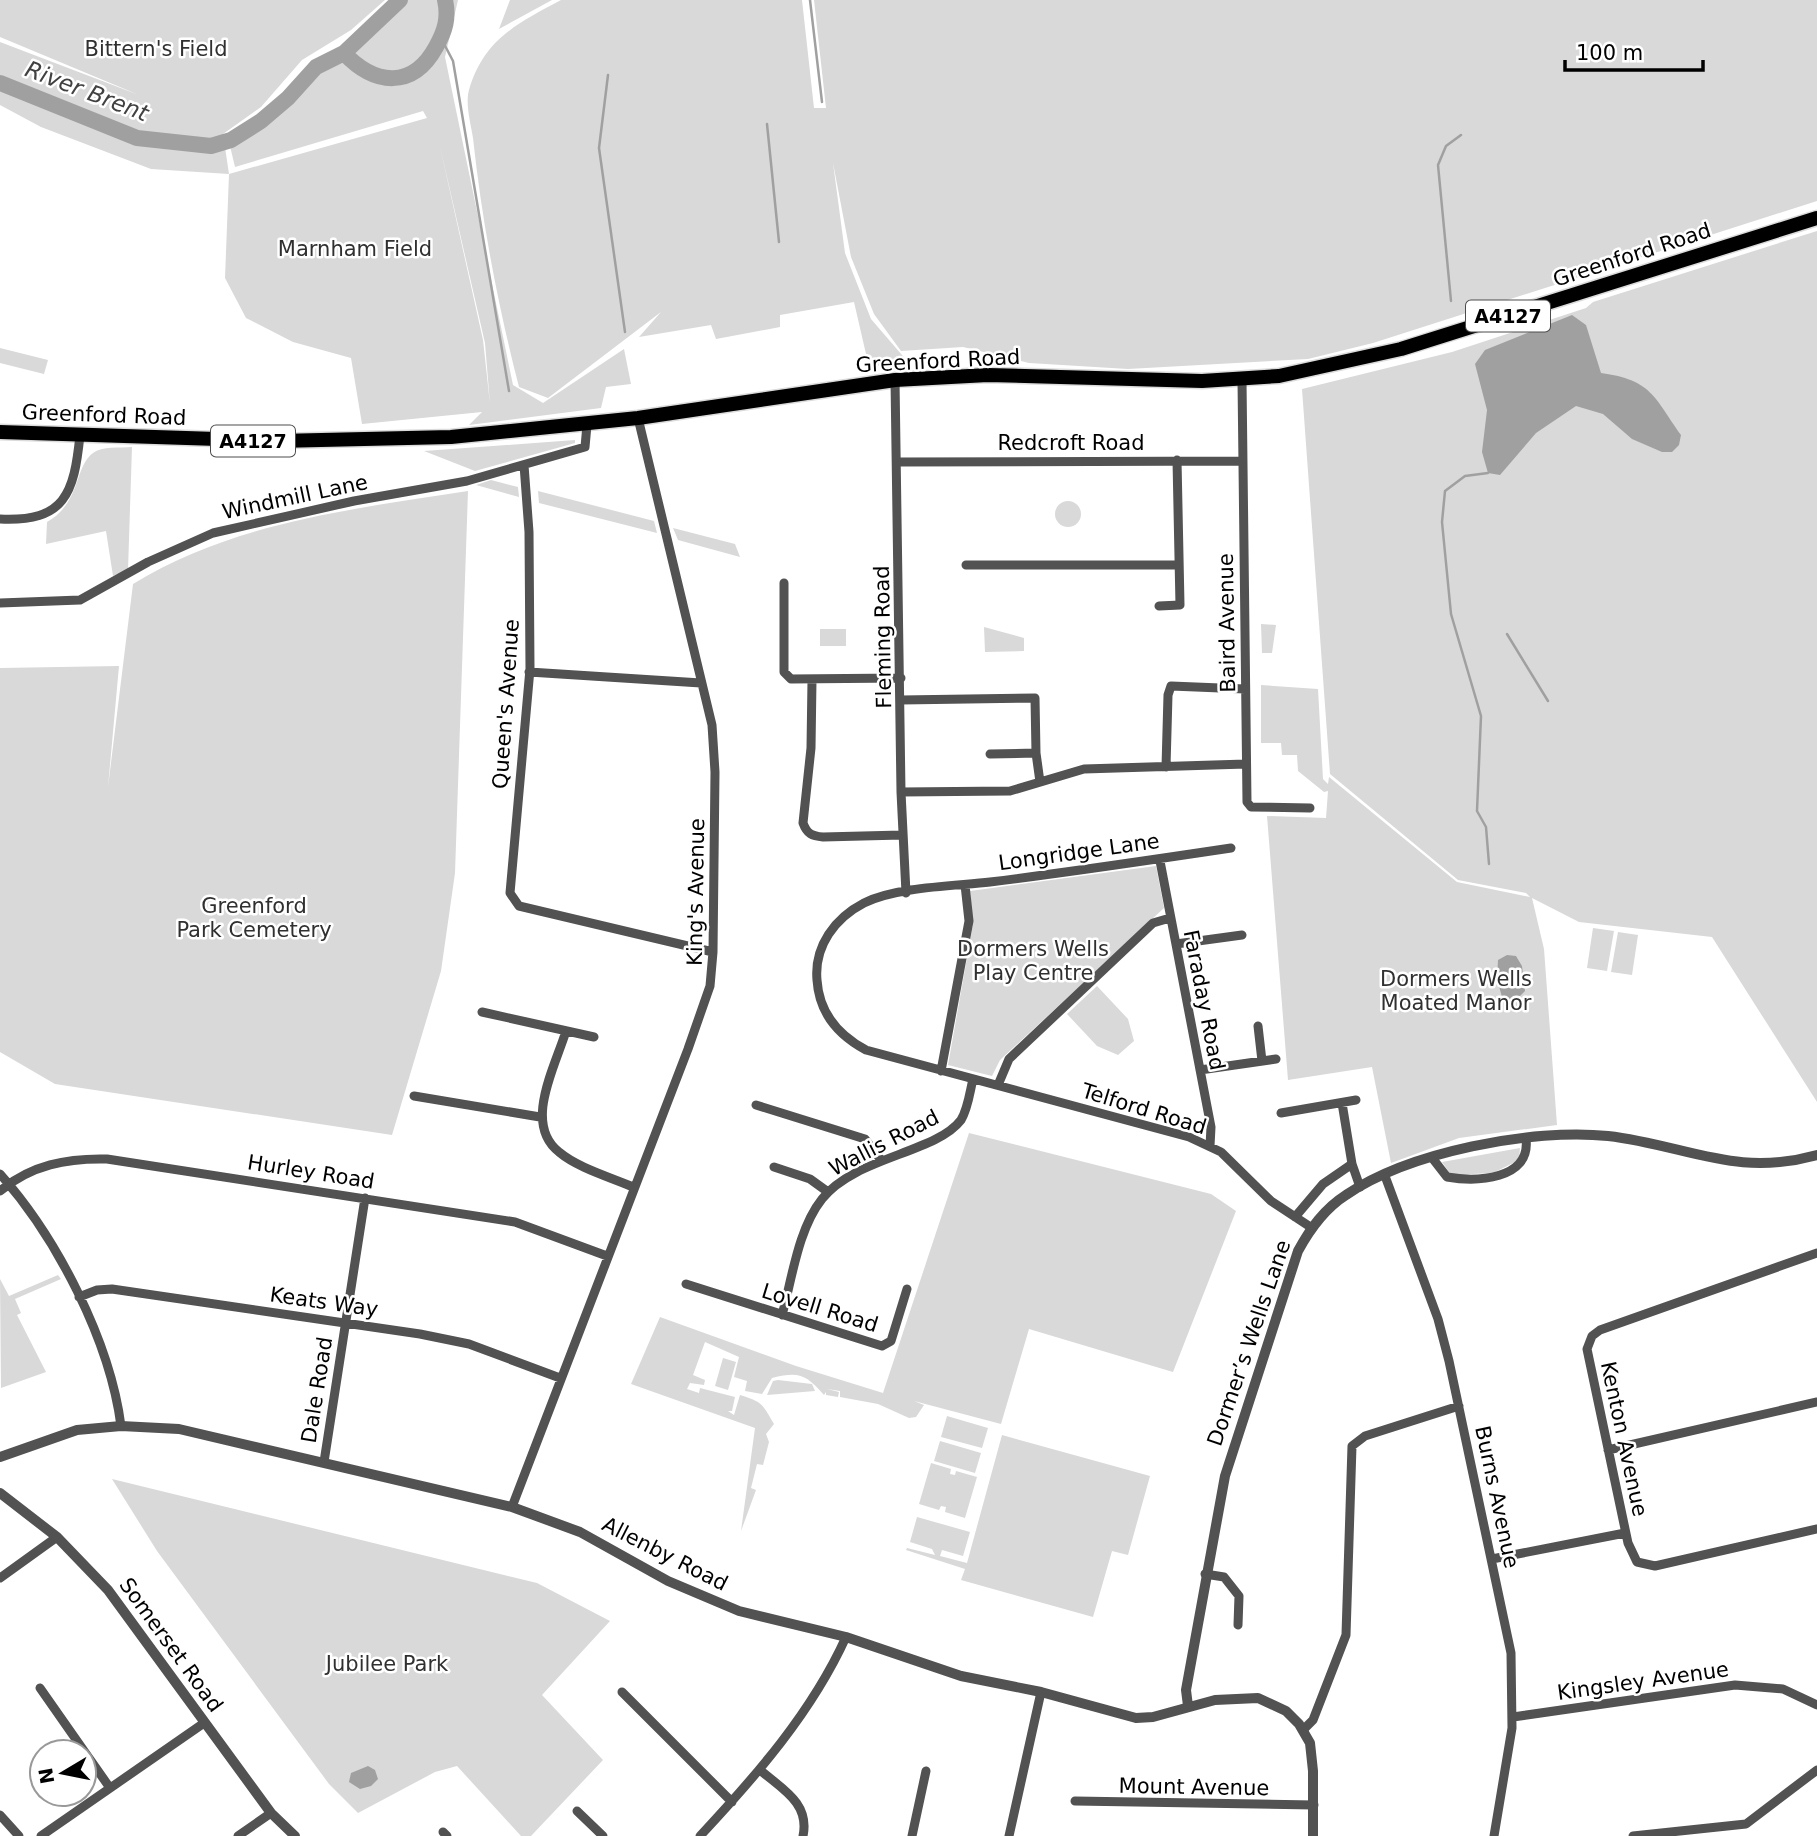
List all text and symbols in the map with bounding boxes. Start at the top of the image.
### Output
scale bar [1565,28,1703,72]
park label: Bittern's Field [84,37,228,61]
text: 100 m [1576,41,1643,65]
water label: River Brent [22,56,153,127]
street label: Greenford Road [1550,218,1714,292]
park label: Marnham Field [278,237,432,261]
road number: A4127 [1466,300,1550,332]
street label: Greenford Road [855,345,1021,377]
street label: Greenford Road [21,400,187,430]
road number: A4127 [211,426,295,456]
street label: Redcroft Road [997,431,1145,455]
street label: Windmill Lane [220,470,370,524]
street label: Baird Avenue [1214,553,1240,693]
street label: Fleming Road [870,565,896,709]
street label: Queen's Avenue [488,618,524,790]
street label: King's Avenue [683,818,709,966]
street label: Longridge Lane [997,829,1161,875]
park label: Greenford Park Cemetery [176,894,332,942]
street label: Faraday Road [1179,928,1229,1072]
park label: Dormers Wells Play Centre [957,937,1109,985]
park label: Dormers Wells Moated Manor [1380,967,1532,1015]
street label: Telford Road [1078,1078,1209,1139]
street label: Wallis Road [825,1105,943,1181]
street label: Hurley Road [246,1150,376,1194]
street label: Dormer’s Wells Lane [1202,1237,1296,1449]
street label: Lovell Road [759,1279,881,1337]
street label: Keats Way [268,1283,380,1321]
street label: Dale Road [297,1335,337,1445]
street label: Kenton Avenue [1596,1359,1652,1519]
street label: Burns Avenue [1470,1424,1524,1570]
street label: Allenby Road [598,1512,732,1596]
street label: Somerset Road [114,1573,228,1717]
park label: Jubilee Park [324,1652,449,1676]
street label: Kingsley Avenue [1556,1657,1730,1705]
north arrow [28,1738,98,1808]
text: N [34,1766,58,1786]
street label: Mount Avenue [1119,1774,1269,1800]

